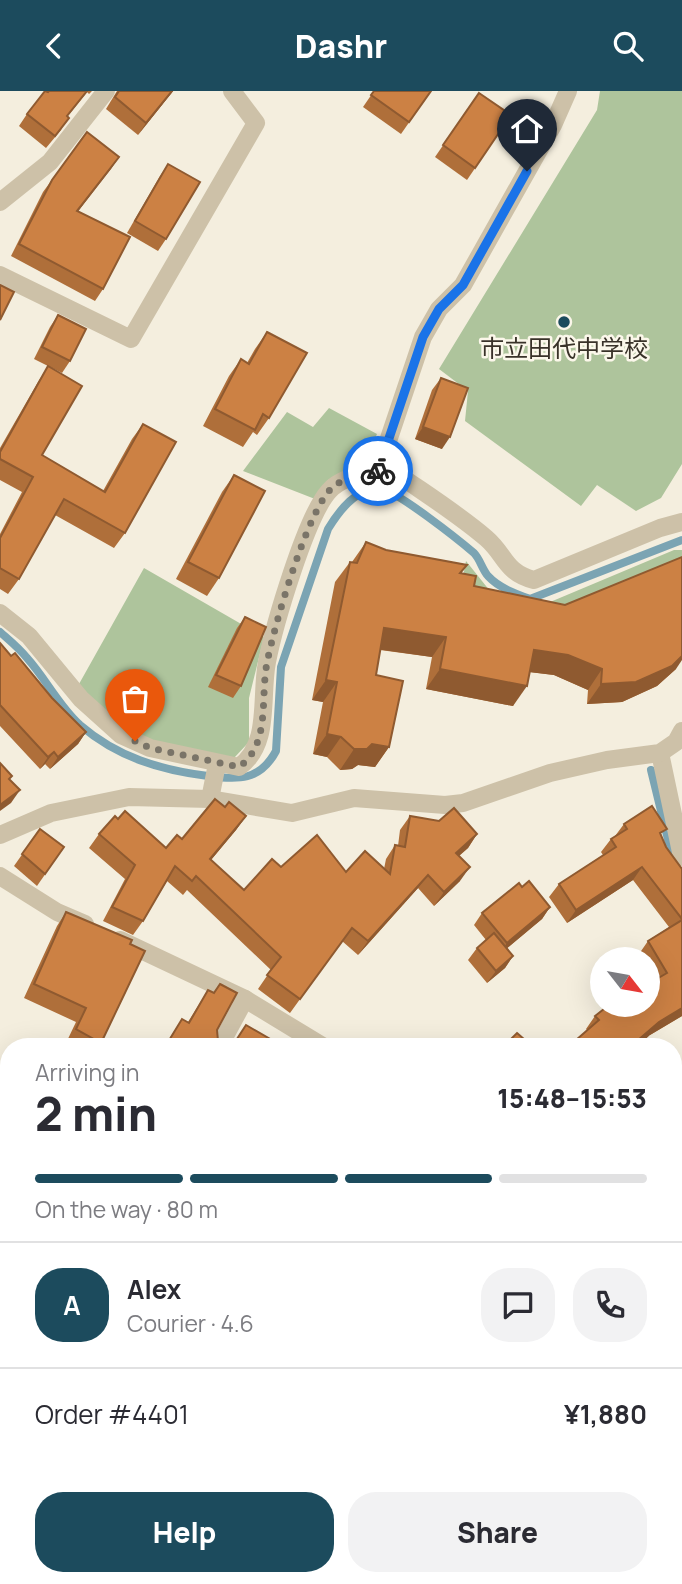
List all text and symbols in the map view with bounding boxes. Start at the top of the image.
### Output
text: Dashr [295,24,387,68]
icon: back [35,27,73,65]
icon: search [609,27,647,65]
pin [497,99,557,171]
icon: home [508,110,546,148]
marker: 市立田代中学校 [556,314,572,330]
place label: 市立田代中学校 [480,331,648,364]
courier [343,436,413,506]
icon: bike [359,452,397,490]
pin [105,669,165,741]
icon: bag [116,680,154,718]
north arrow [590,947,660,1017]
map controls [590,947,660,1017]
text: Arriving in [35,1056,140,1088]
text: 15:48–15:53 [497,1080,647,1116]
text: 2 min [35,1082,157,1145]
text: On the way · 80 m [35,1193,218,1225]
button: chat [481,1268,555,1342]
button: phone [573,1268,647,1342]
text: Alex [127,1271,181,1307]
text: A [63,1287,81,1323]
text: Courier · 4.6 [127,1307,254,1339]
text: Order #4401 [35,1396,189,1432]
text: ¥1,880 [564,1396,647,1432]
button: Help [35,1492,334,1572]
button: Share [348,1492,647,1572]

